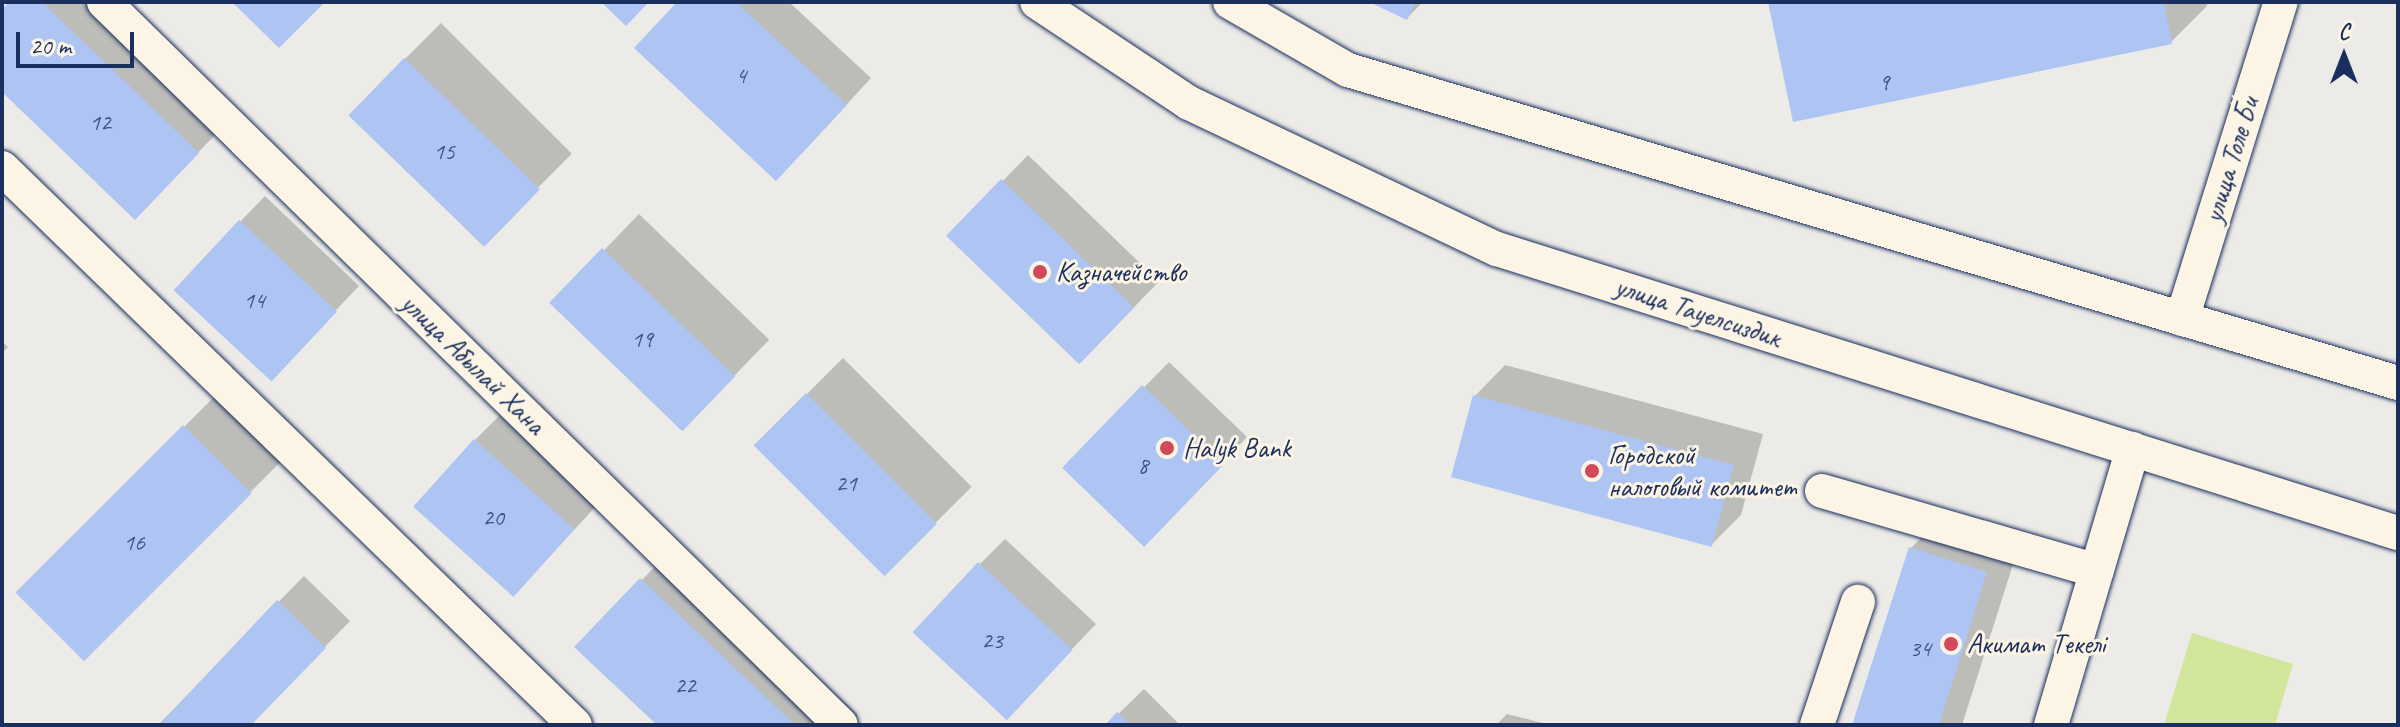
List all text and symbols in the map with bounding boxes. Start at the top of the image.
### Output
scale bar [20,16,138,66]
north arrow [2304,16,2384,96]
text: С [2339,18,2349,46]
text: 20 m [30,31,71,61]
house number: 4 [736,62,746,90]
house number: 9 [1879,69,1889,97]
street label: улица Толе Би [2196,93,2266,227]
house number: 12 [89,109,111,137]
house number: 15 [433,138,455,166]
place label: Казначейство [1056,255,1186,289]
marker: Казначейство [1031,263,1049,281]
street label: улица Тауелсиздик [1611,269,1785,355]
house number: 14 [243,287,265,315]
street label: улица Абылай Хана [394,287,552,441]
house number: 19 [631,326,653,354]
place label: Halyk Bank [1183,431,1292,465]
place label: Городской налоговый комитет [1608,438,1796,504]
marker: Halyk Bank [1158,439,1176,457]
house number: 8 [1138,452,1148,480]
marker: Городской налоговый комитет [1583,462,1601,480]
house number: 21 [835,470,857,498]
house number: 20 [482,504,504,532]
house number: 16 [123,529,145,557]
house number: 23 [981,627,1003,655]
place label: Акимат Текелі [1967,627,2103,661]
house number: 34 [1909,635,1931,663]
marker: Акимат Текелі [1942,635,1960,653]
house number: 22 [674,672,696,700]

